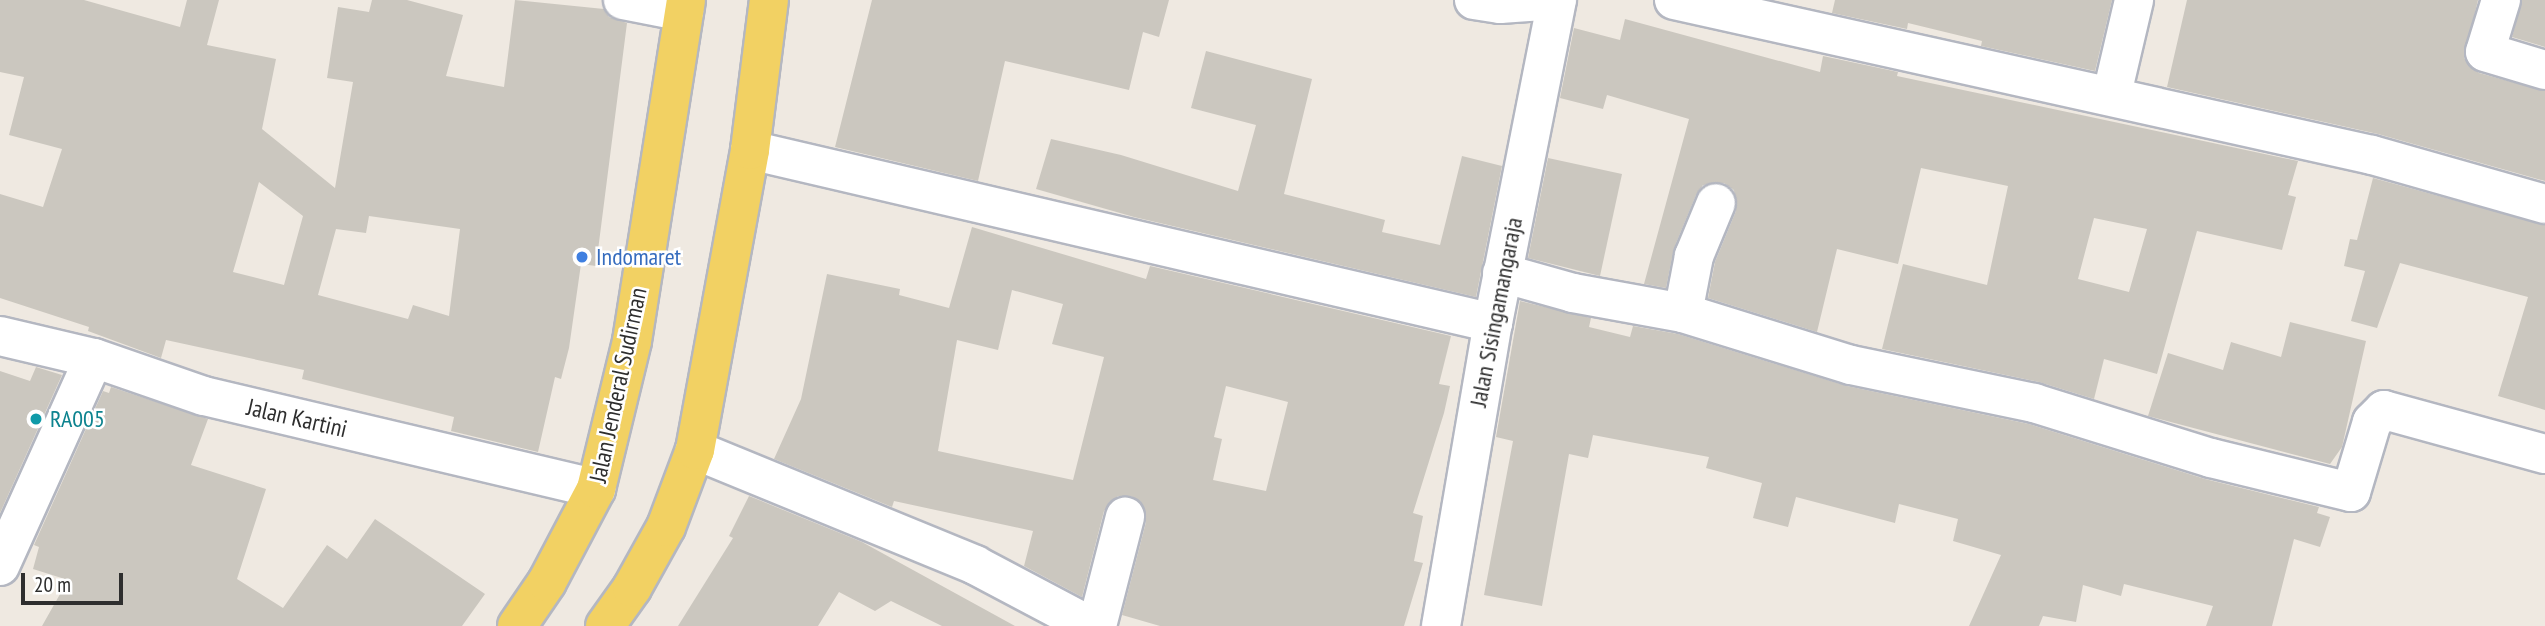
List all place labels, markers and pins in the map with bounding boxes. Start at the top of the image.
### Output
place label: Indomaret [596,243,681,271]
marker: Indomaret [574,249,590,265]
place label: RA005 [50,405,105,433]
marker: RA005 [28,411,44,427]

